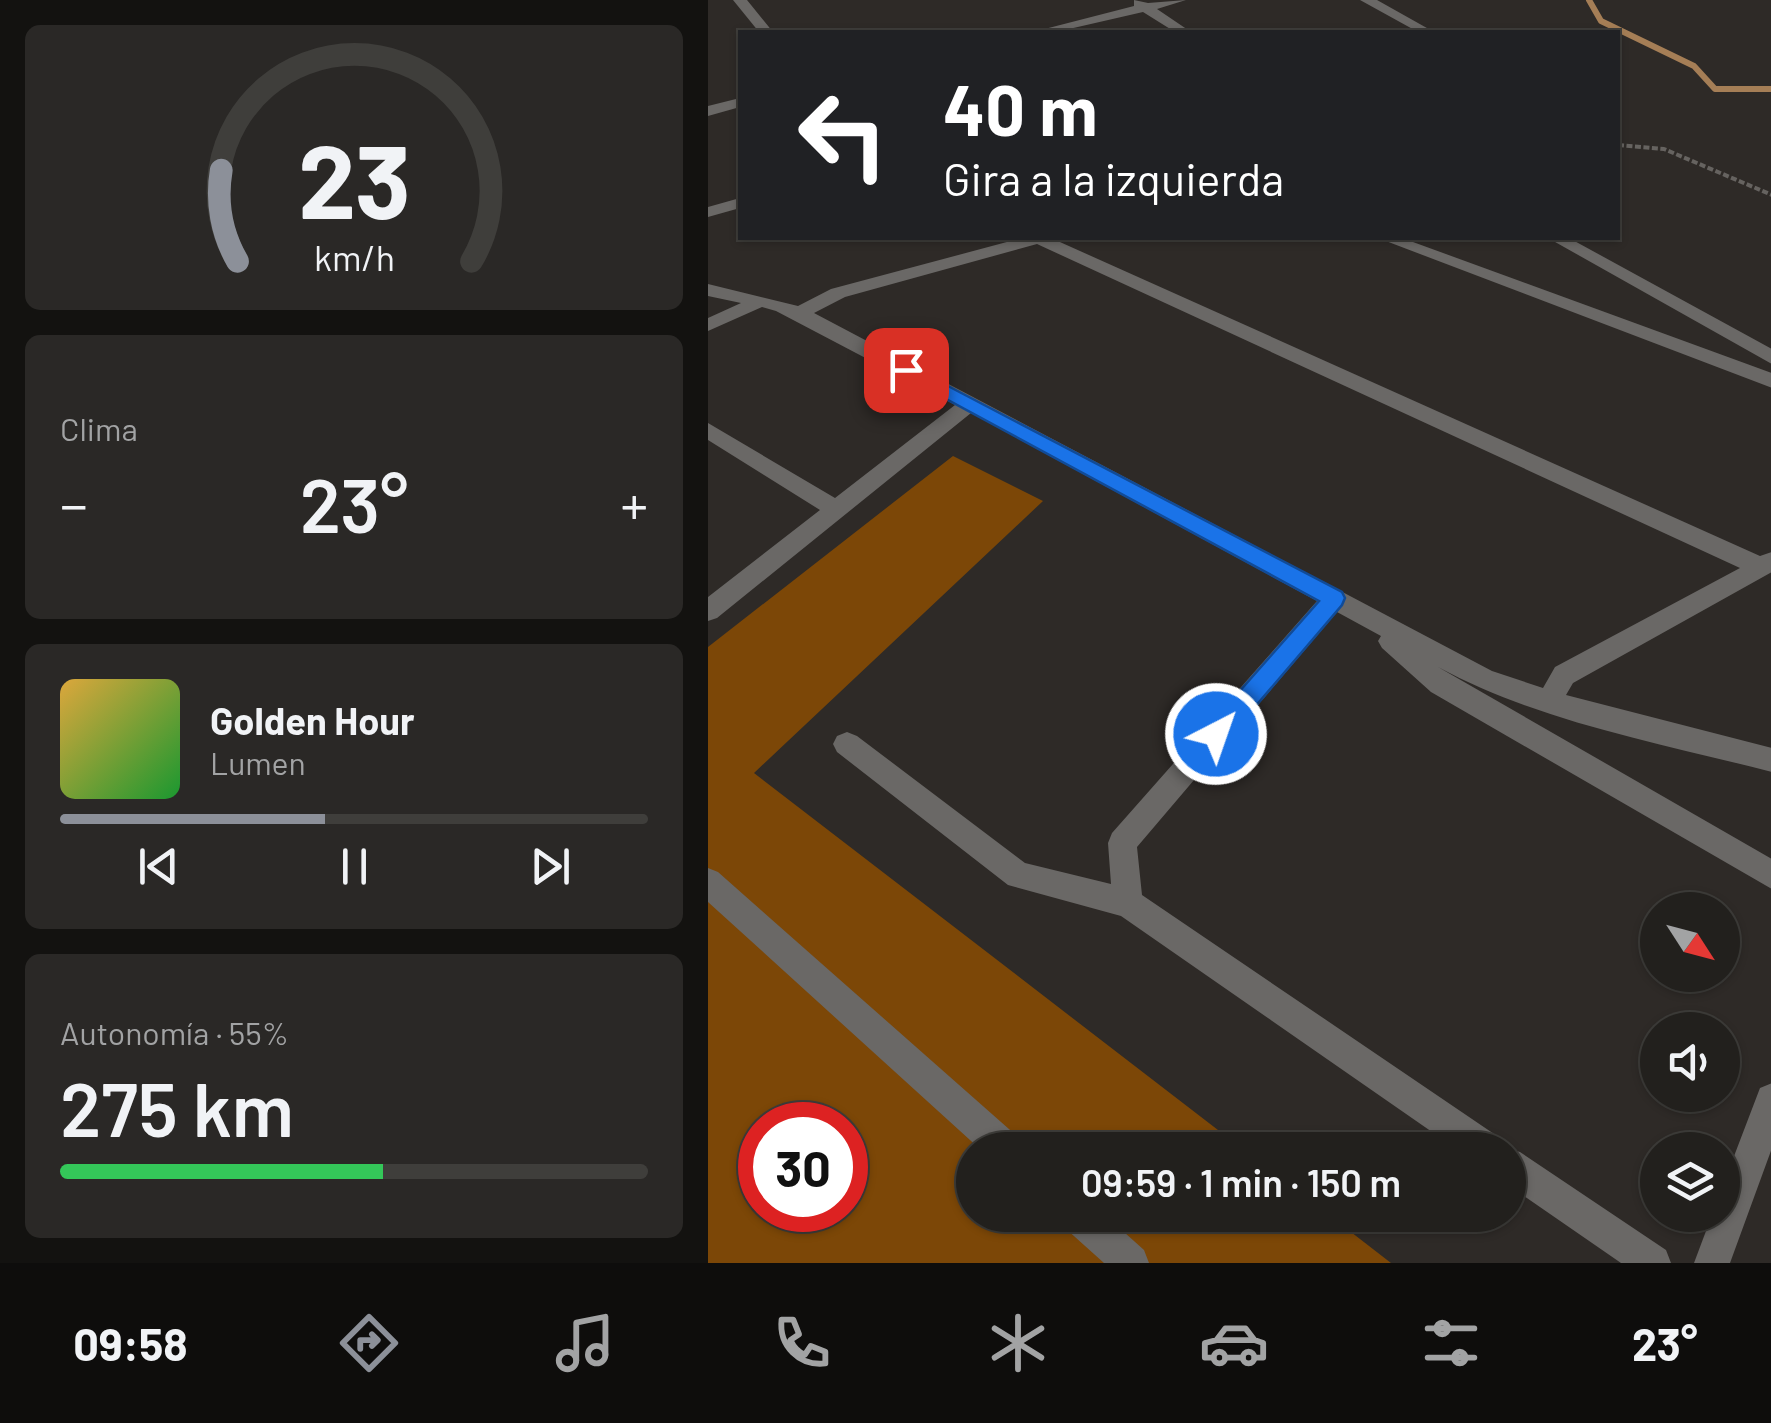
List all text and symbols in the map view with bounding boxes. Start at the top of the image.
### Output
text: 40 m [943,66,1098,150]
icon: left [778,70,908,200]
text: 23 [298,115,410,240]
text: Gira a la izquierda [943,151,1284,205]
text: km/h [314,235,394,278]
pin [864,328,949,413]
icon: arrive [879,343,934,398]
text: Clima [60,409,138,447]
text: 23° [300,458,408,548]
text: − [60,470,88,536]
text: + [620,470,648,536]
position arrow [1164,682,1268,786]
text: Golden Hour [210,697,415,743]
text: Lumen [210,743,306,781]
icon: previous [131,839,186,894]
icon: pause [327,839,382,894]
icon: next [523,839,578,894]
north arrow [1640,892,1740,992]
map controls [1640,892,1740,1232]
button: sound [1640,1012,1740,1112]
text: Autonomía · 55% [60,1013,289,1051]
text: 275 km [60,1062,294,1152]
speed limit sign: 30 [738,1102,868,1232]
button: layers [1640,1132,1740,1232]
text: 09:59 · 1 min · 150 m [1081,1159,1401,1205]
icon: directions [334,1308,404,1378]
icon: music [550,1308,620,1378]
icon: phone [767,1308,837,1378]
icon: climate [983,1308,1053,1378]
icon: car [1199,1308,1269,1378]
icon: filters [1416,1308,1486,1378]
text: 09:58 [73,1316,188,1370]
text: 23° [1632,1316,1698,1370]

